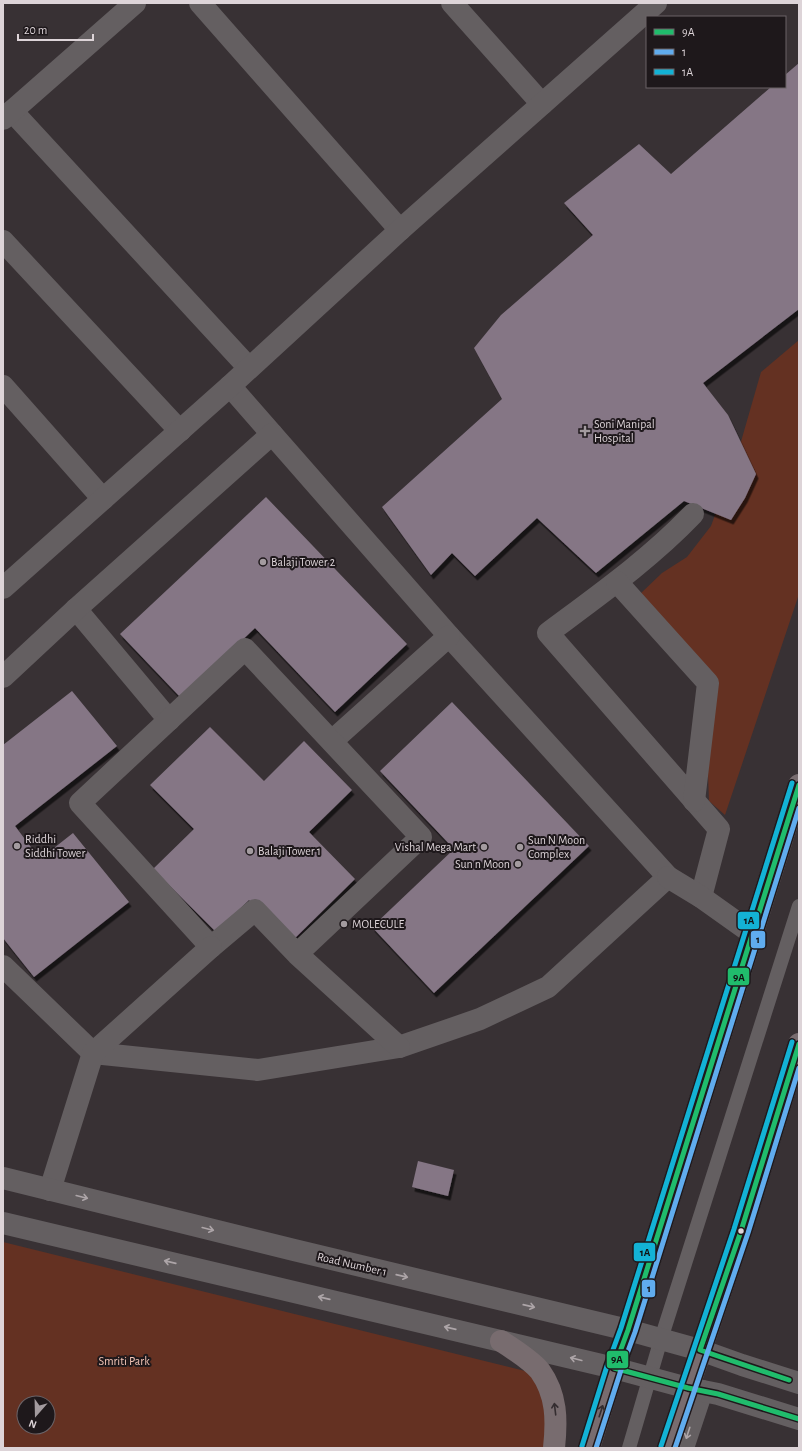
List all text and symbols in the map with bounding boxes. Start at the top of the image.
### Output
scale bar [18,16,93,42]
legend [646,16,786,88]
text: 20 m [24,24,47,36]
text: 9A [682,26,695,38]
text: 1 [682,46,686,58]
text: 1A [682,66,693,78]
place label: Soni Manipal Hospital [594,418,655,444]
marker: Soni Manipal Hospital [579,425,591,437]
place label: Balaji Tower 2 [271,556,336,569]
marker: Balaji Tower 2 [258,557,268,567]
place label: Riddhi Siddhi Tower [25,833,85,859]
place label: Sun N Moon Complex [528,834,585,860]
marker: Riddhi Siddhi Tower [12,841,22,851]
place label: Vishal Mega Mart [395,841,476,853]
marker: Vishal Mega Mart [479,842,489,852]
marker: Sun N Moon Complex [515,842,525,852]
place label: Balaji Tower 1 [258,845,321,858]
marker: Balaji Tower 1 [245,846,255,856]
place label: Sun n Moon [455,858,510,870]
marker: Sun n Moon [513,859,523,869]
line badge: 1A [737,911,760,930]
text: 1A [744,915,755,926]
place label: MOLECULE [352,918,404,930]
marker: MOLECULE [339,919,349,929]
line badge: 1 [750,930,766,949]
text: 1 [756,934,760,945]
line badge: 9A [727,967,750,986]
text: 9A [733,972,745,983]
one-way arrow [75,1194,88,1202]
one-way arrow [201,1225,214,1233]
unlabelled marker [736,1226,746,1236]
line badge: 1A [633,1242,656,1262]
text: 1A [640,1247,651,1258]
street label: Road Number 1 [316,1250,388,1278]
one-way arrow [164,1258,177,1266]
one-way arrow [395,1273,408,1280]
line badge: 1 [641,1279,656,1298]
text: 1 [647,1283,651,1294]
one-way arrow [317,1294,330,1302]
one-way arrow [522,1303,535,1311]
one-way arrow [444,1324,457,1332]
line badge: 9A [606,1350,629,1369]
one-way arrow [570,1354,583,1362]
text: 9A [611,1354,623,1365]
park label: Smriti Park [98,1355,150,1367]
north arrow [16,1395,56,1435]
one-way arrow [551,1403,559,1416]
one-way arrow [597,1405,605,1417]
text: N [27,1417,38,1430]
one-way arrow [684,1426,691,1439]

